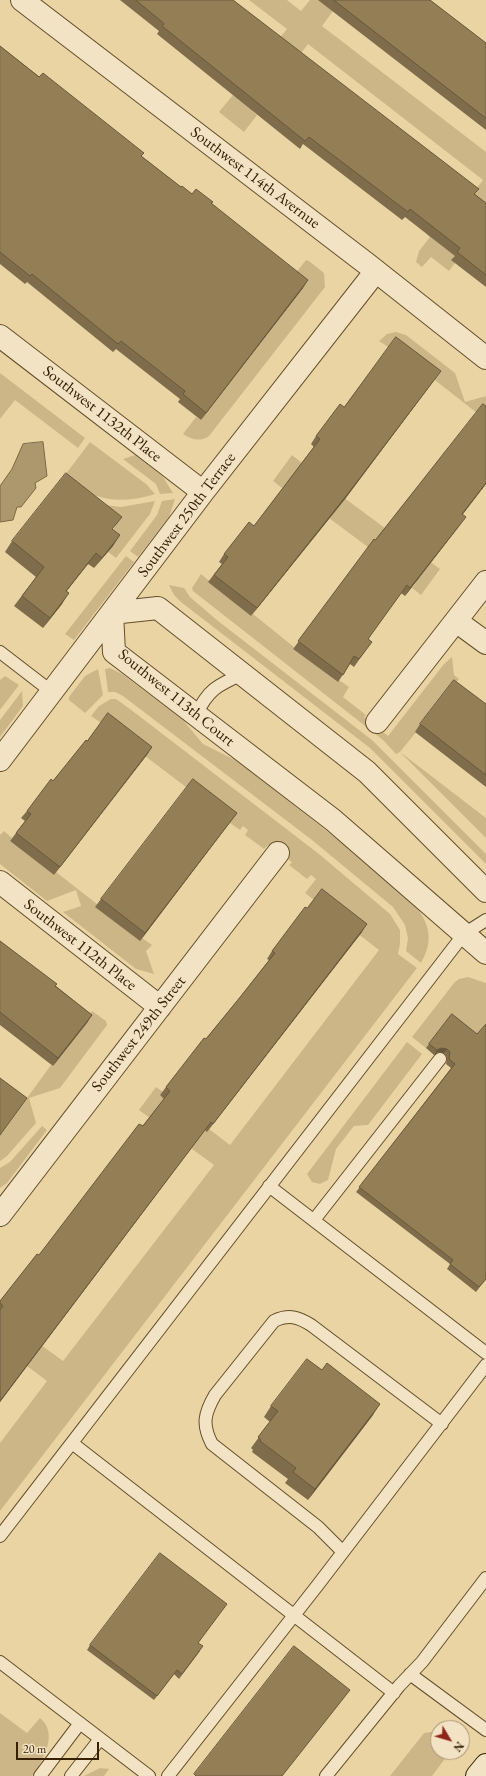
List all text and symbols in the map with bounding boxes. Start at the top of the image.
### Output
street label: Southwest 114th Avernue [186,123,324,233]
street label: Southwest 1132th Place [39,362,165,466]
street label: Southwest 250th Terrace [134,449,240,581]
street label: Southwest 113th Court [114,645,238,751]
street label: Southwest 112th Place [20,895,140,995]
street label: Southwest 249th Street [88,972,190,1096]
north arrow [430,1720,470,1760]
scale bar [18,1734,101,1760]
text: N [450,1739,467,1755]
text: 20 m [23,1741,46,1757]

